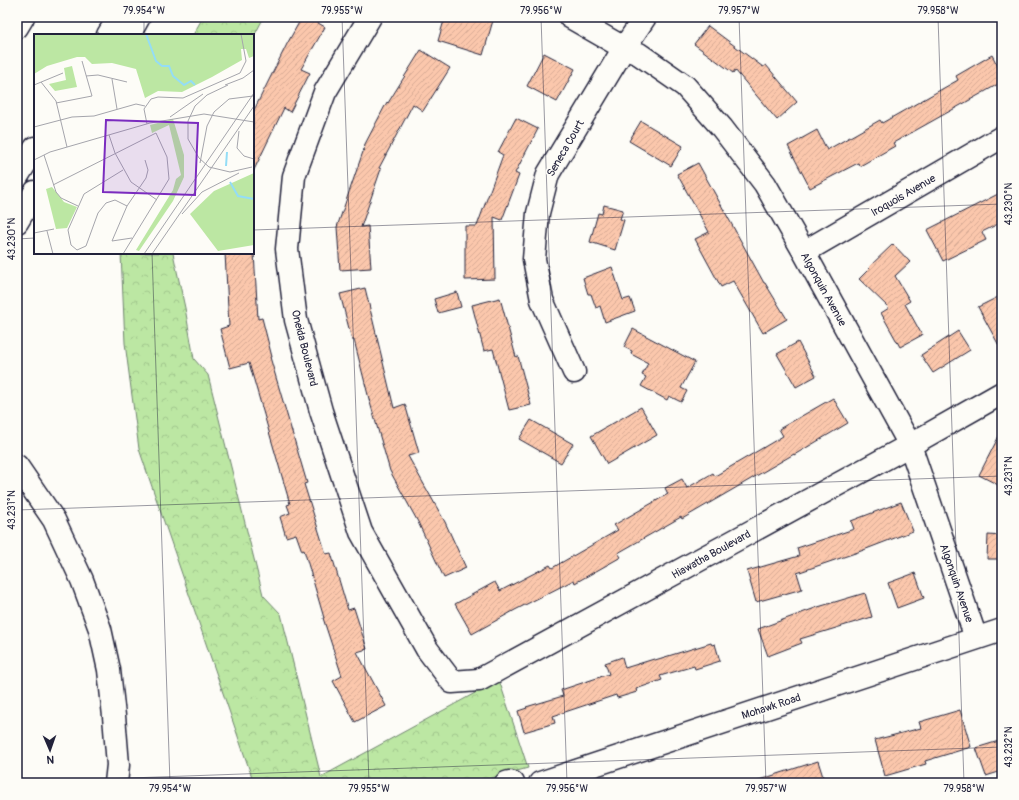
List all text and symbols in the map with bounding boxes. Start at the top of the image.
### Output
text: 79.954°W [123,5,165,17]
text: 79.955°W [321,5,363,17]
text: 79.956°W [520,5,562,17]
text: 79.957°W [718,5,760,17]
text: 79.958°W [917,5,959,17]
inset map [34,34,254,254]
street label: Seneca Court [544,117,587,179]
street label: Iroquois Avenue [869,171,938,219]
text: 43.230°N [1003,183,1015,225]
text: 43.230°N [6,218,18,260]
street label: Algonquin Avenue [798,250,849,329]
street label: Oneida Boulevard [289,309,320,388]
text: 43.231°N [1003,456,1015,496]
text: 43.231°N [6,490,18,530]
street label: Hiawatha Boulevard [670,527,753,582]
street label: Algonquin Avenue [937,542,976,625]
street label: Mohawk Road [740,691,802,722]
text: 43.232°N [1003,726,1015,768]
north arrow [30,730,70,770]
text: N [46,753,54,766]
text: 79.954°W [149,783,191,795]
text: 79.955°W [348,783,390,795]
text: 79.956°W [546,783,588,795]
text: 79.957°W [745,783,787,795]
text: 79.958°W [943,783,985,795]

